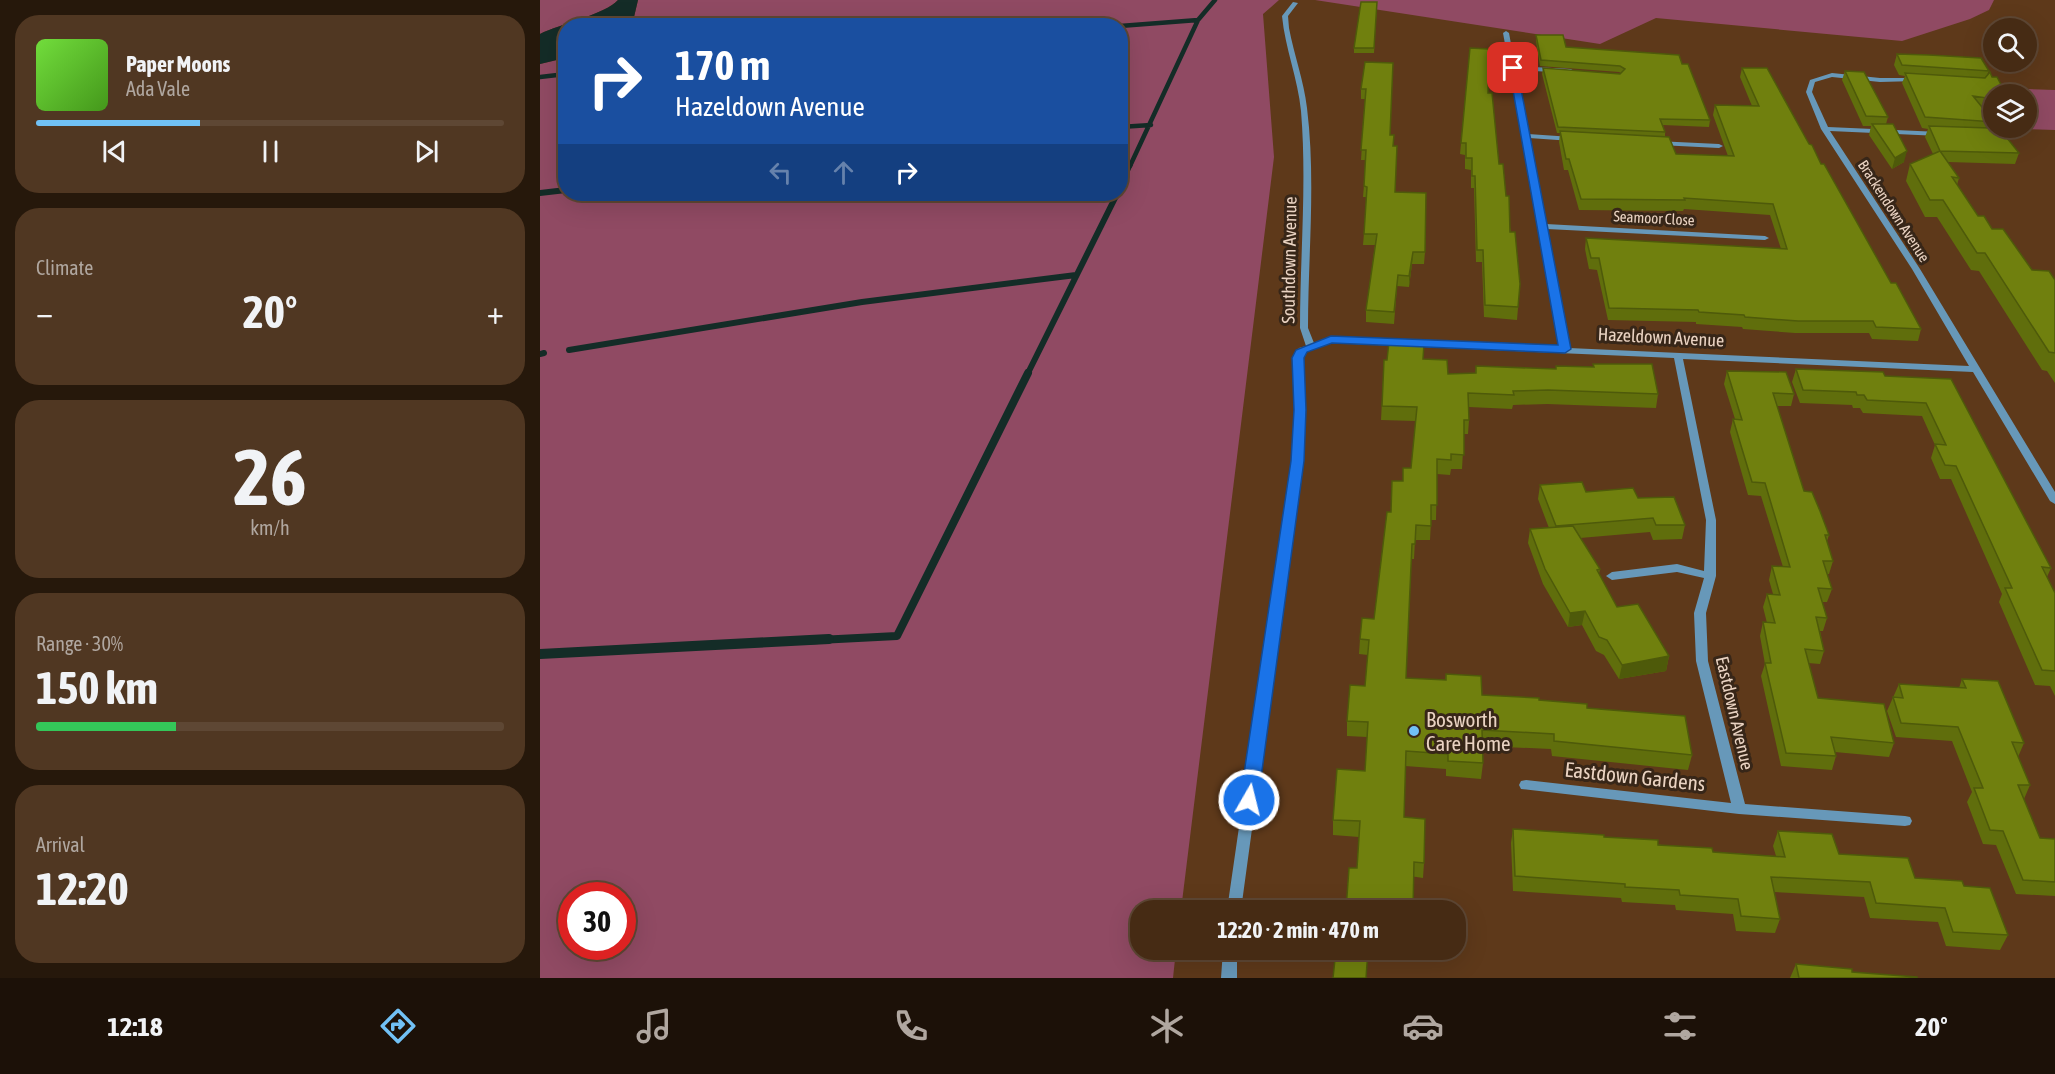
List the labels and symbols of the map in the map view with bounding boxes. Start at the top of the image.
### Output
pin [1487,42,1538,93]
street label: Brackendown Avenue [1855,157,1933,265]
street label: Southdown Avenue [1277,196,1301,324]
street label: Seamoor Close [1613,207,1695,229]
street label: Hazeldown Avenue [1597,323,1725,351]
street label: Eastdown Avenue [1712,654,1758,772]
place label: Bosworth Care Home [1426,707,1511,755]
marker: Bosworth Care Home [1407,724,1421,738]
street label: Eastdown Gardens [1563,757,1707,795]
position arrow [1217,768,1281,832]
speed limit sign: 30 [558,882,636,960]

